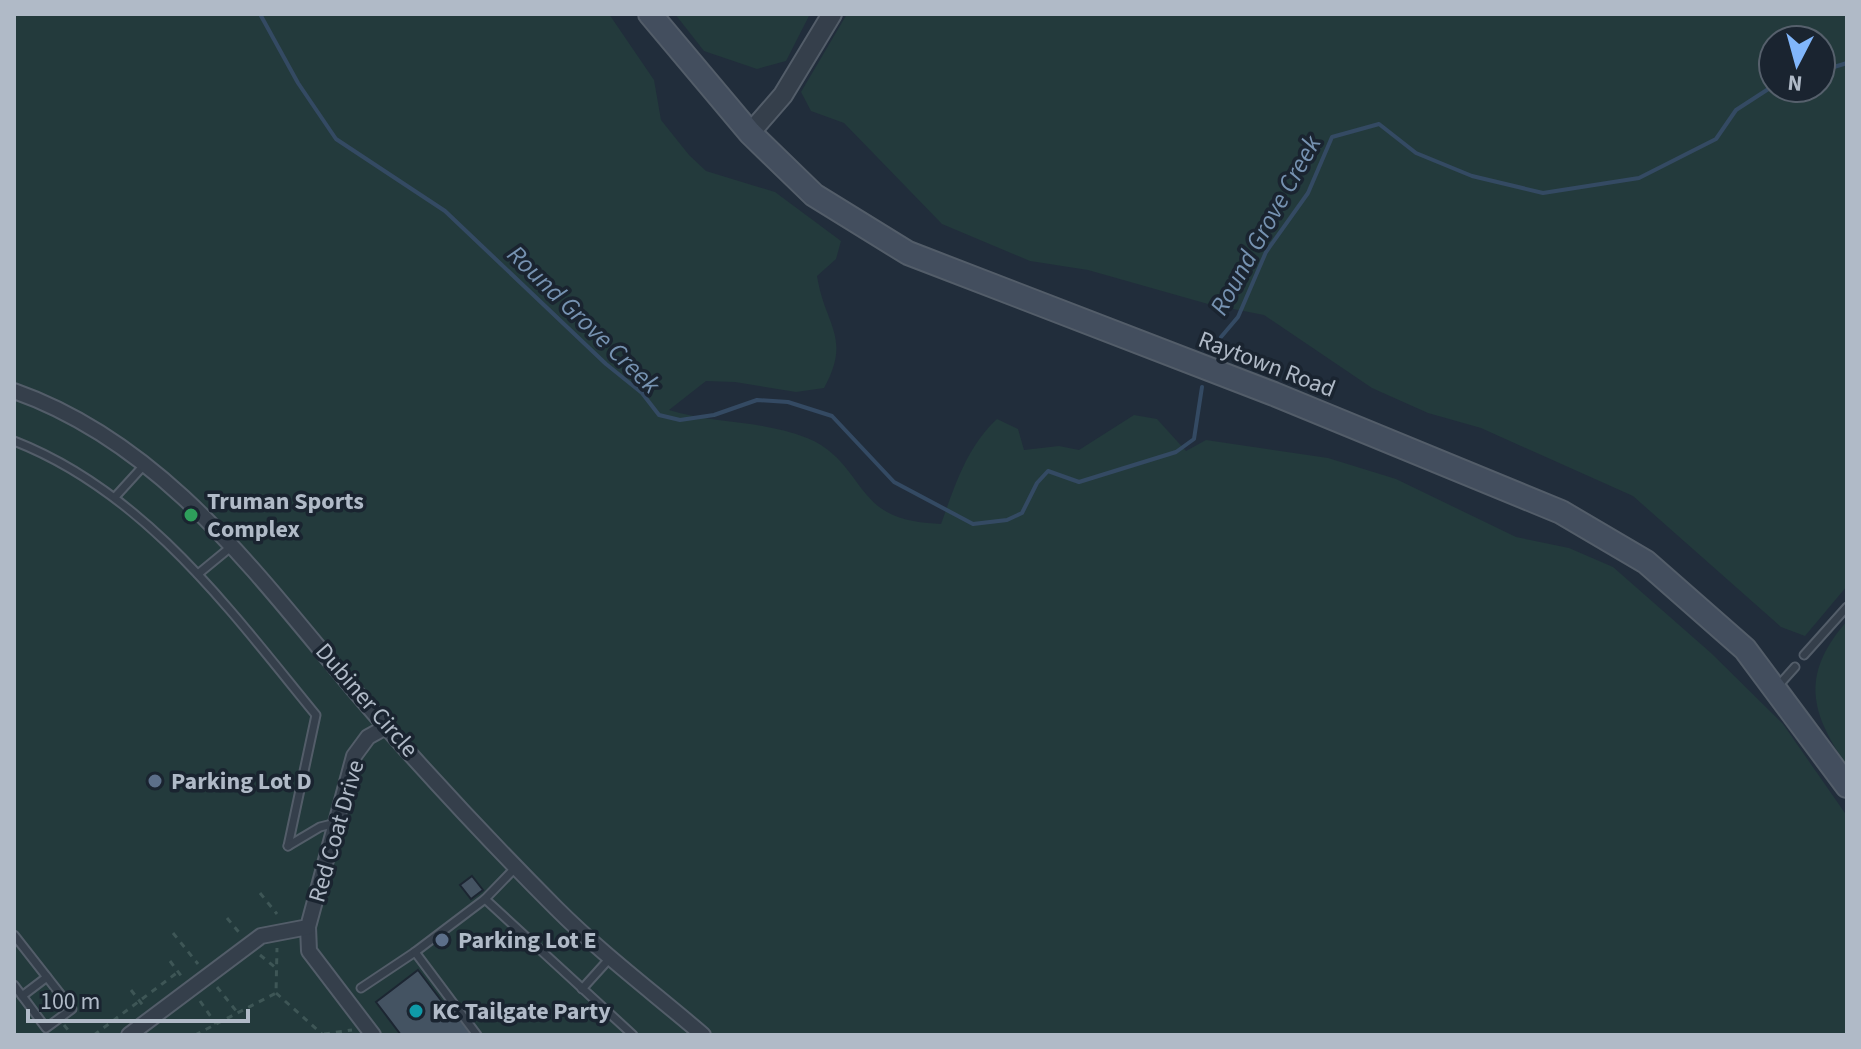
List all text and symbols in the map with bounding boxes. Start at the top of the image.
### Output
north arrow [1757,24,1837,104]
text: N [1786,66,1804,100]
water label: Round Grove Creek [1201,128,1330,322]
water label: Round Grove Creek [499,236,669,403]
street label: Raytown Road [1193,322,1340,407]
place label: Truman Sports Complex [207,484,364,547]
marker: Truman Sports Complex [182,506,200,524]
street label: Dubiner Circle [307,635,426,765]
street label: Red Coat Drive [299,756,373,906]
place label: Parking Lot D [171,764,312,799]
marker: Parking Lot D [146,772,164,790]
place label: Parking Lot E [458,923,597,958]
marker: Parking Lot E [433,931,451,949]
scale bar [28,973,248,1023]
text: 100 m [40,984,100,1019]
place label: KC Tailgate Party [432,994,611,1029]
marker: KC Tailgate Party [407,1002,425,1020]

